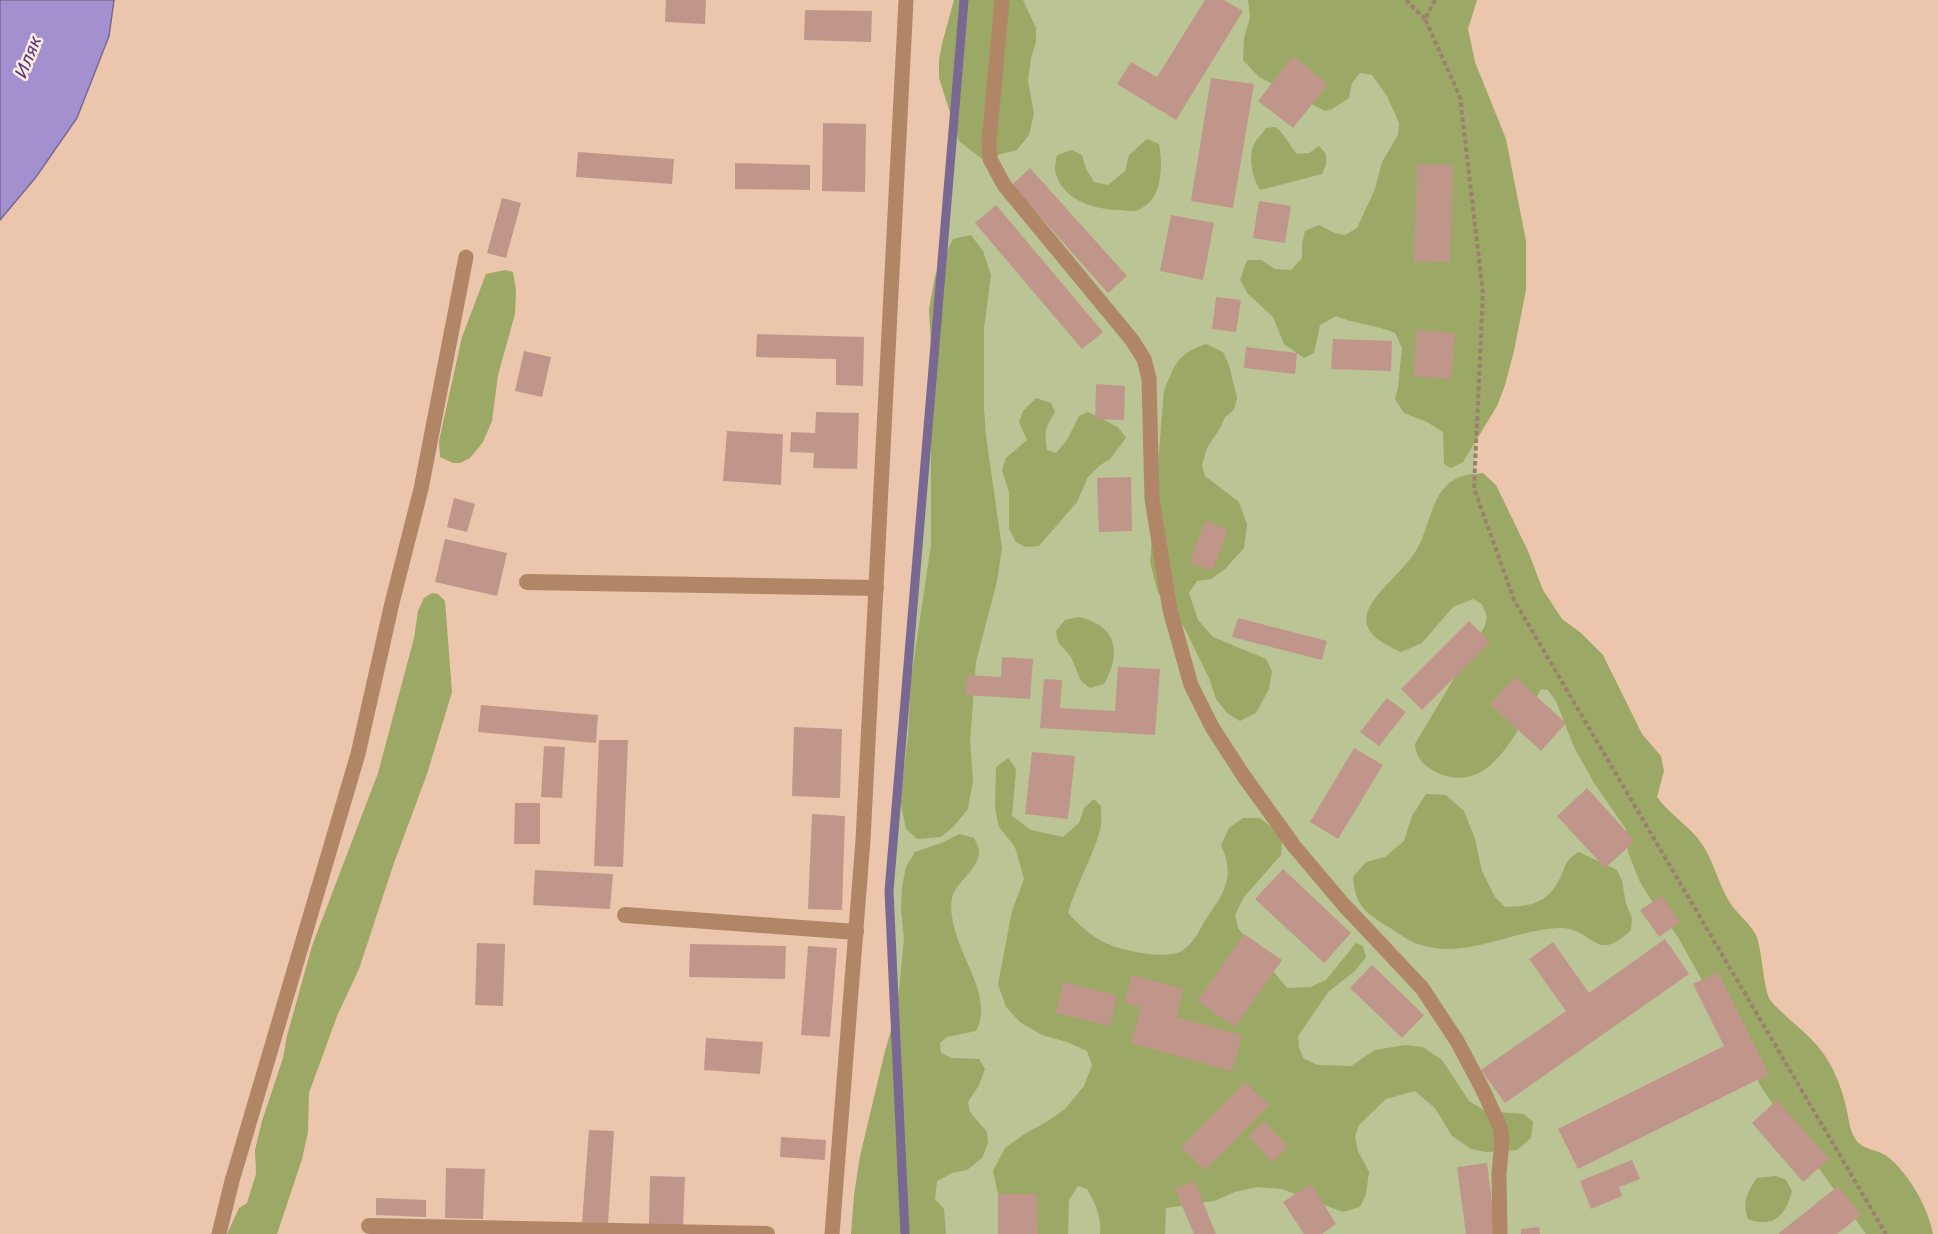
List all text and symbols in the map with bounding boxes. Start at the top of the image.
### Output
water label: Иляк [10,32,46,81]

